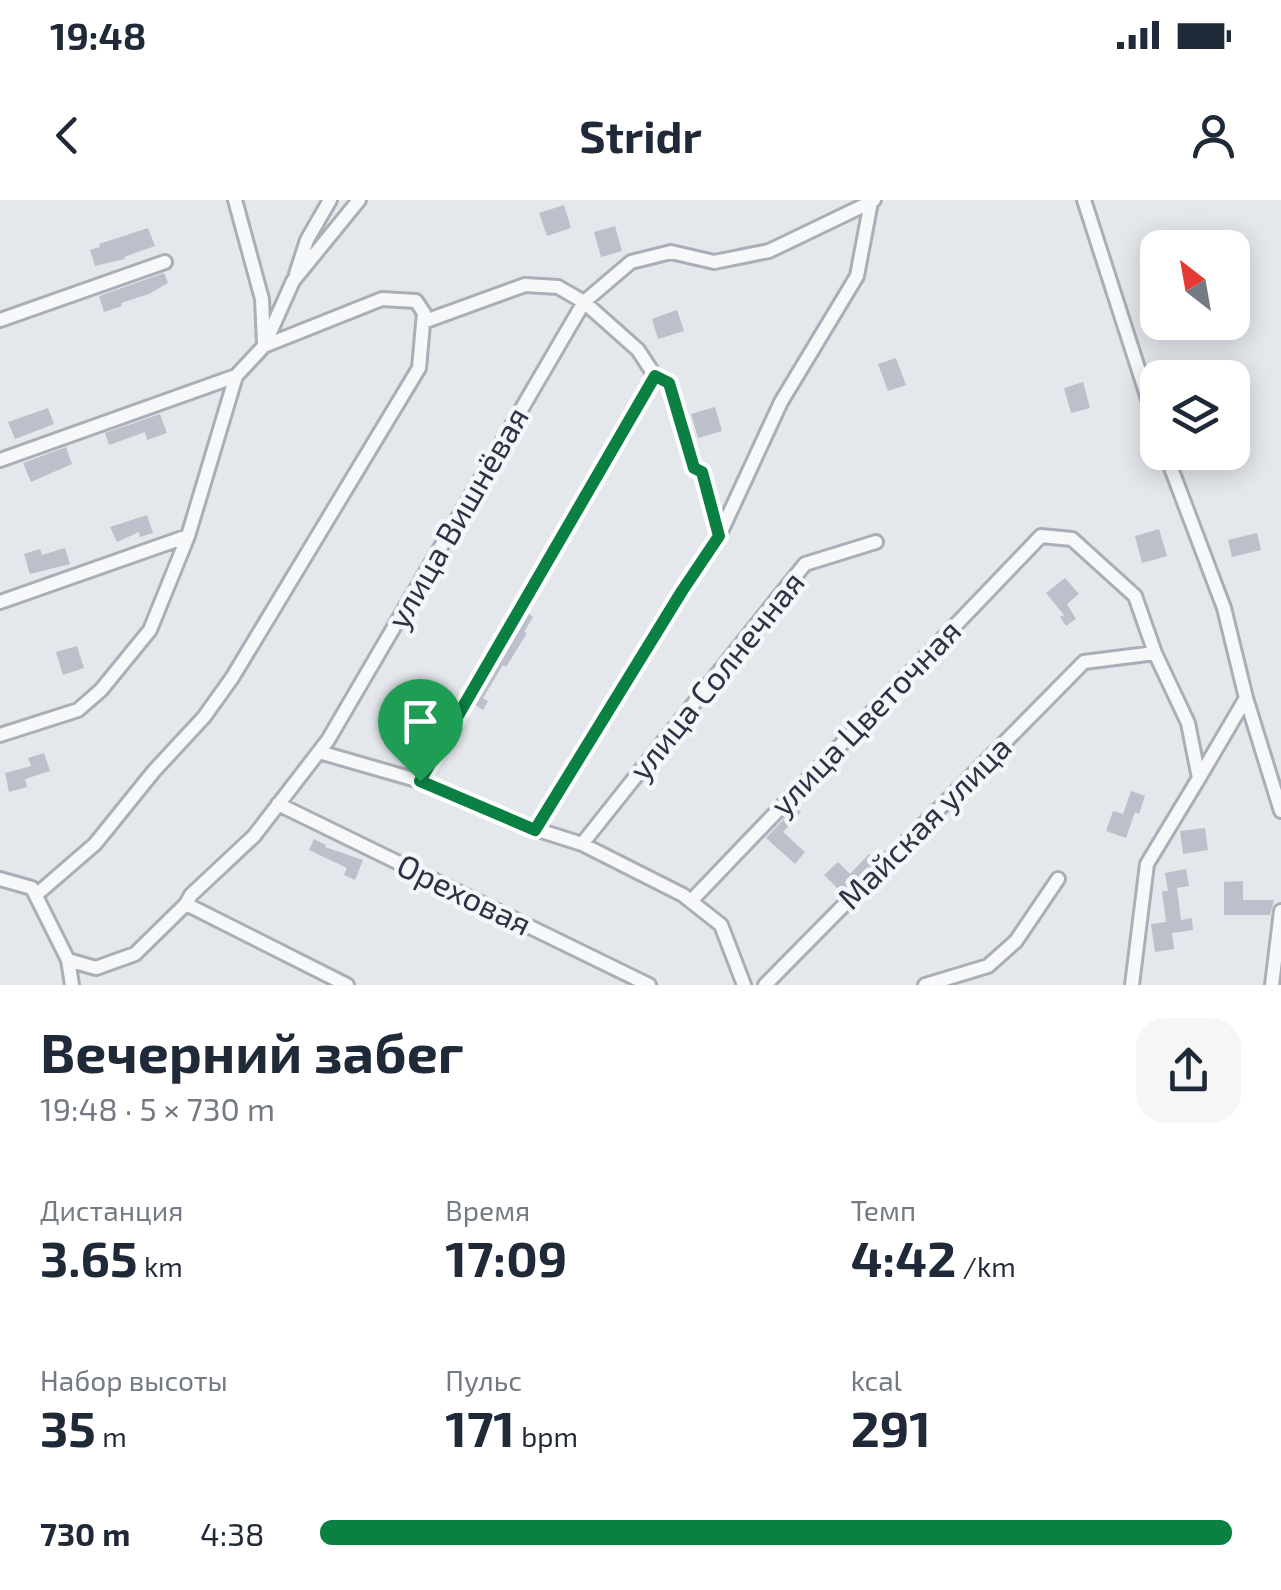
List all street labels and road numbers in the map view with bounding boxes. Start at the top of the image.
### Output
street label: улица Вишнёвая [377,399,536,635]
street label: улица Солнечная [620,563,812,787]
street label: улица Цветочная [762,611,968,823]
street label: Майская улица [829,727,1019,917]
street label: Ореховая [392,844,538,942]

